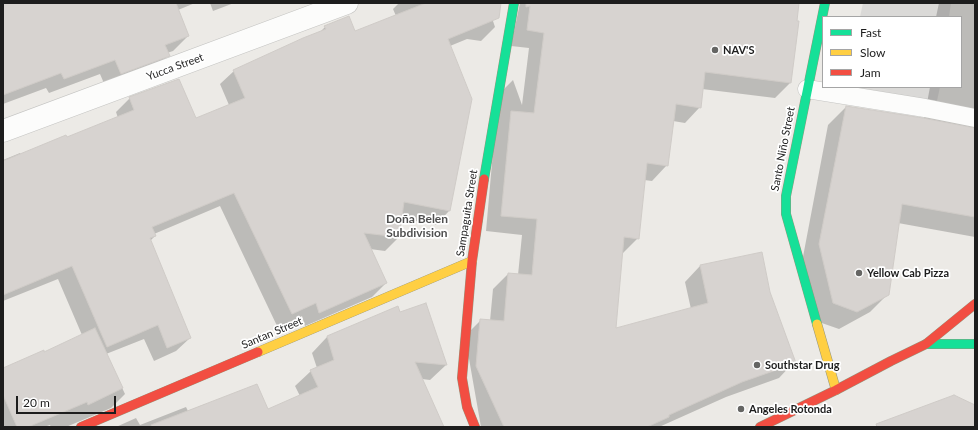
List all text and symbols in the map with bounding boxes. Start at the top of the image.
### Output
legend [822,16,962,88]
text: Fast [860,25,881,40]
place label: NAV'S [723,43,754,57]
marker: NAV'S [710,45,720,55]
text: Slow [860,45,885,60]
street label: Yucca Street [145,51,205,83]
text: Jam [860,65,881,80]
street label: Santo Niño Street [768,106,798,192]
street label: Sampaguita Street [454,169,480,257]
district label: Doña Belen Subdivision [386,212,448,240]
place label: Yellow Cab Pizza [867,266,949,280]
marker: Yellow Cab Pizza [854,268,864,278]
street label: Santan Street [240,314,304,352]
place label: Southstar Drug [765,358,840,372]
marker: Southstar Drug [752,360,762,370]
scale bar [18,388,118,414]
text: 20 m [23,395,50,410]
place label: Angeles Rotonda [749,402,832,416]
marker: Angeles Rotonda [736,404,746,414]

